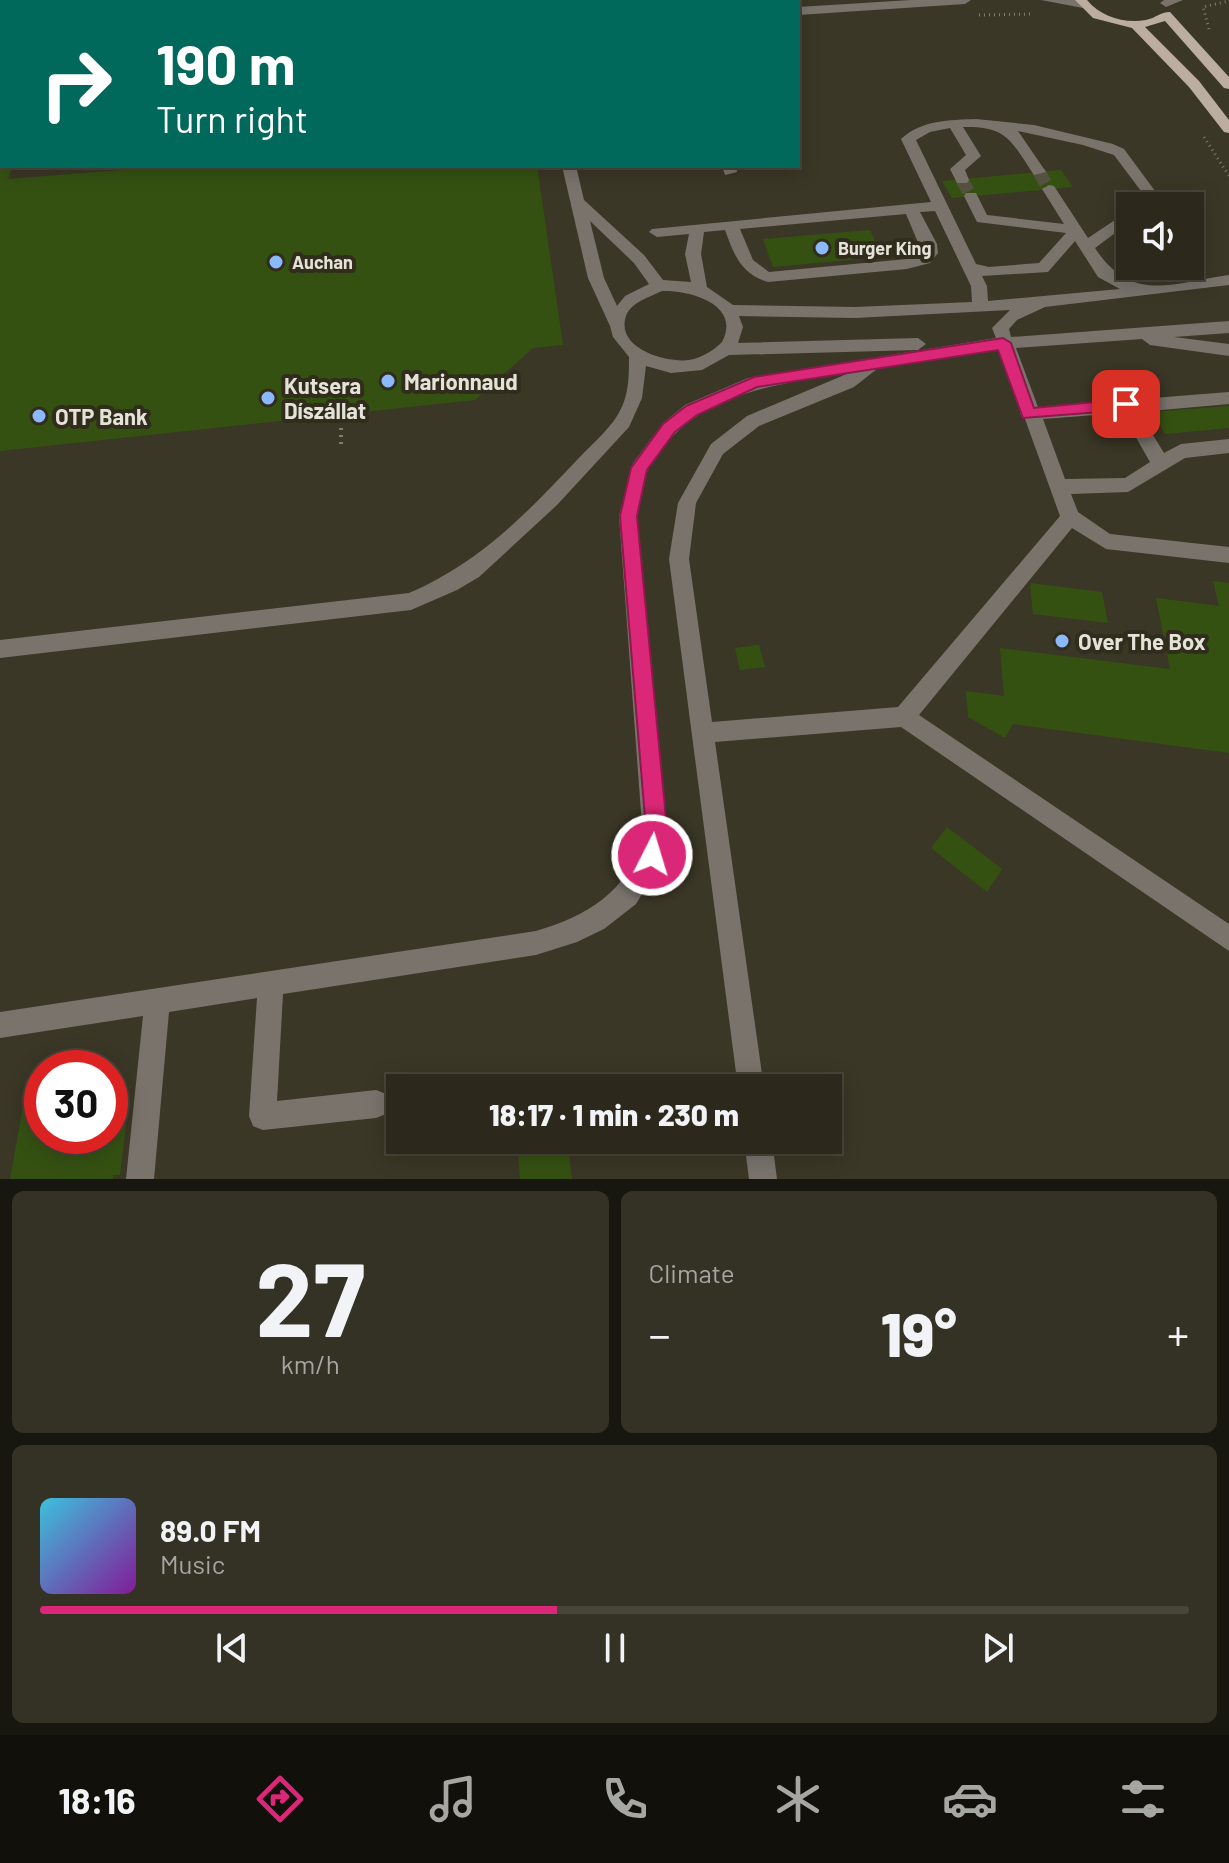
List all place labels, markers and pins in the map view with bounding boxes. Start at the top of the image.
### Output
place label: Burger King [838,237,931,259]
marker: Burger King [813,239,831,257]
place label: Auchan [292,251,353,273]
marker: Auchan [267,253,285,271]
place label: Marionnaud [404,368,518,394]
pin [1092,370,1160,438]
place label: Kutsera Díszállat [284,372,366,423]
marker: Marionnaud [379,372,397,390]
marker: Kutsera Díszállat [259,389,277,407]
place label: OTP Bank [55,403,148,429]
marker: OTP Bank [30,407,48,425]
place label: Over The Box [1078,628,1206,654]
marker: Over The Box [1053,632,1071,650]

